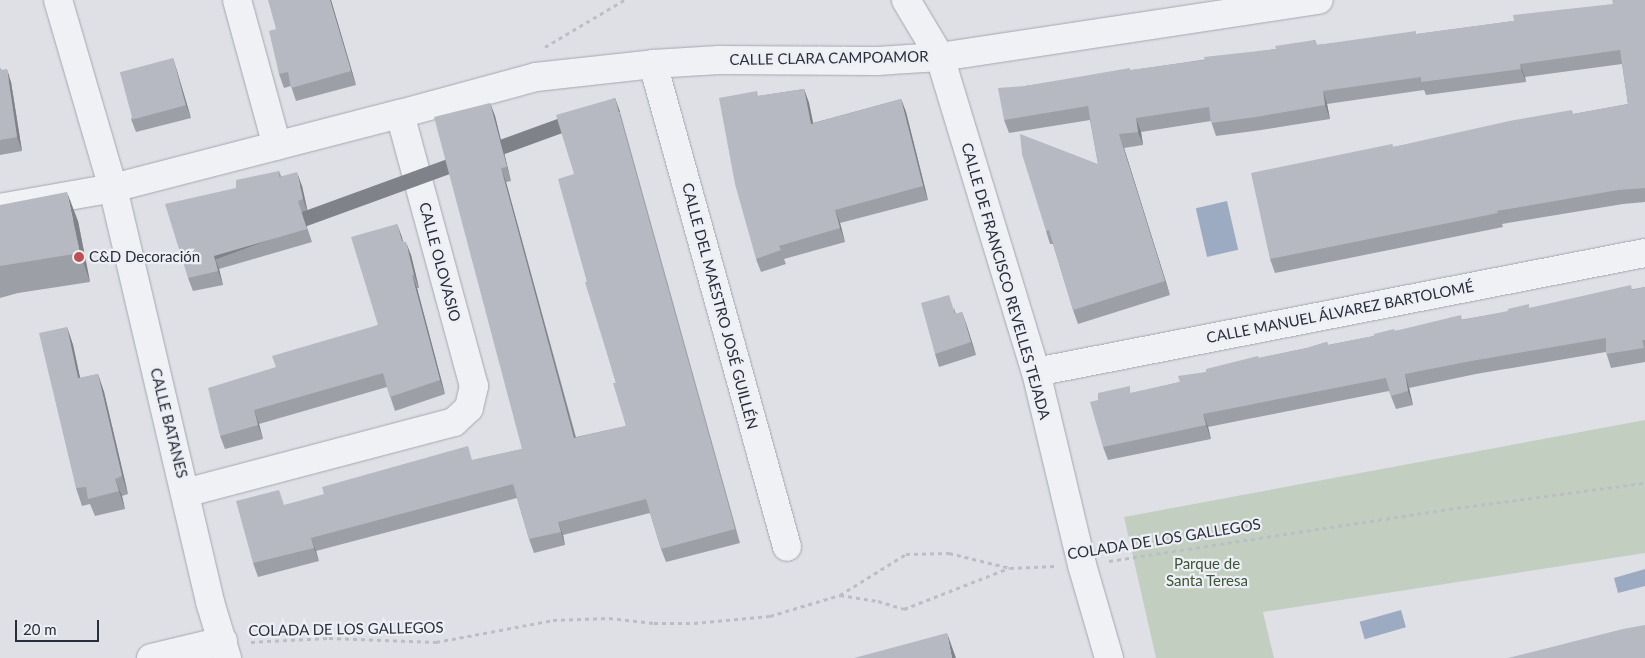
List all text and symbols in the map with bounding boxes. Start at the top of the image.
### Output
street label: CALLE CLARA CAMPOAMOR [729,47,929,69]
street label: CALLE DE FRANCISCO REVELLES TEJADA [958,140,1054,422]
street label: CALLE DEL MAESTRO JOSÉ GUILLÉN [678,180,762,432]
street label: CALLE OLOVASIO [415,200,465,324]
place label: C&D Decoración [89,248,200,266]
marker: C&D Decoración [73,251,85,263]
street label: CALLE MANUEL ÁLVAREZ BARTOLOMÉ [1204,277,1476,347]
street label: CALLE BATANES [147,366,191,480]
street label: COLADA DE LOS GALLEGOS [1066,515,1262,563]
park label: Parque de Santa Teresa [1166,554,1248,589]
scale bar [18,610,101,642]
street label: COLADA DE LOS GALLEGOS [248,618,444,640]
text: 20 m [23,620,57,638]

